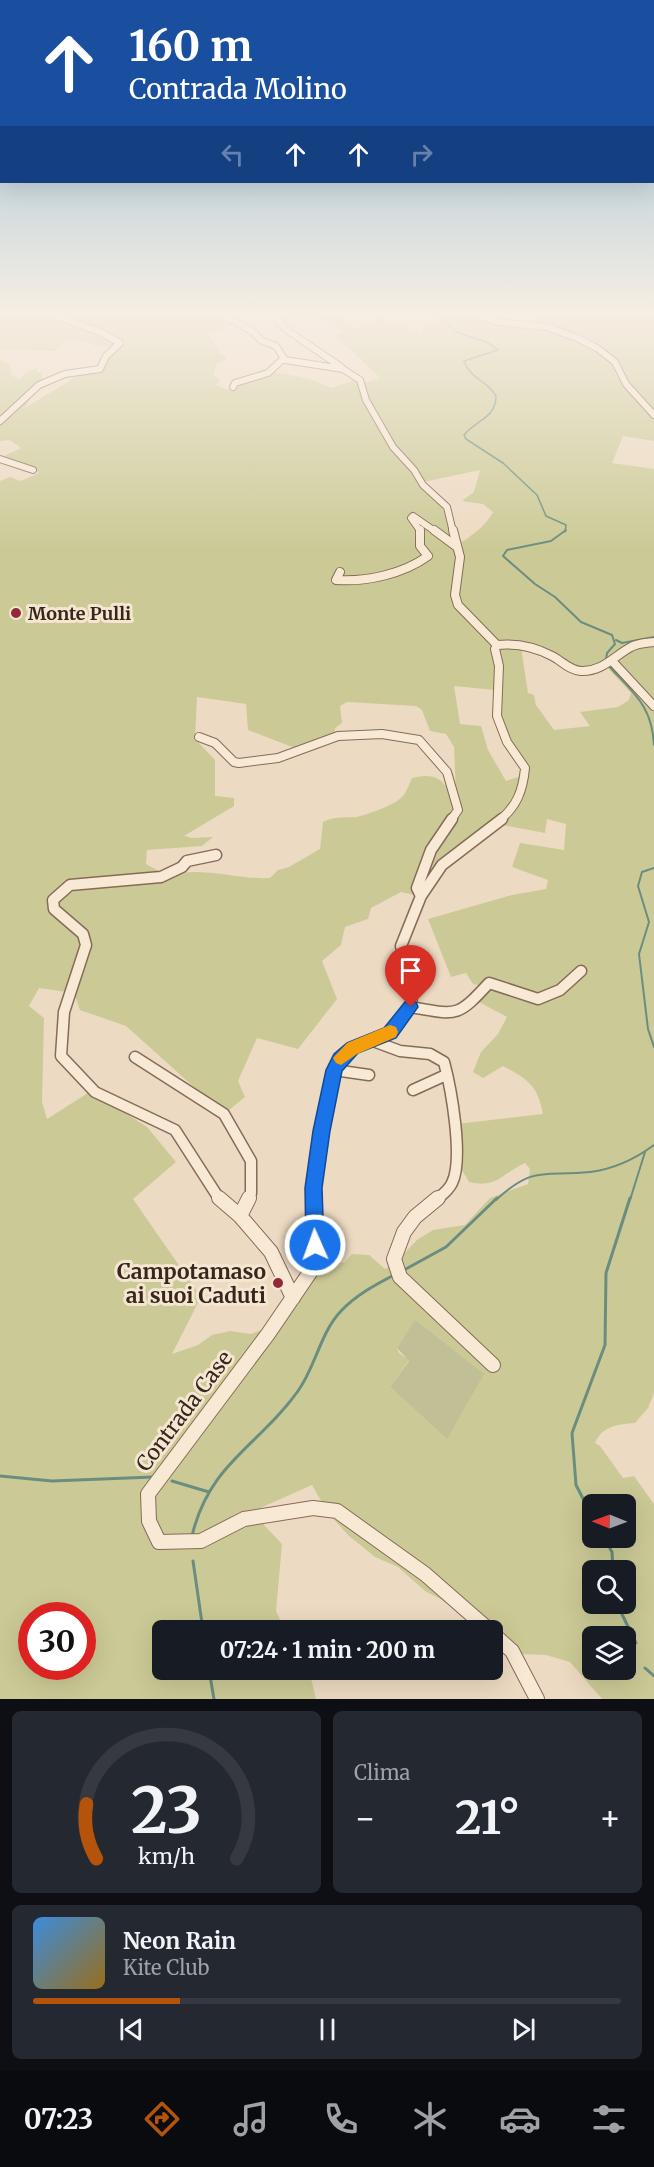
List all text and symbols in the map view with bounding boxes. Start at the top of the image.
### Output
text: 160 m [129,20,253,72]
icon: ahead [30,24,108,102]
text: Contrada Molino [129,72,347,106]
icon: left [216,138,249,171]
icon: ahead [279,138,312,171]
icon: ahead [342,138,375,171]
icon: right [405,138,438,171]
place label: Monte Pulli [28,602,131,625]
marker: Monte Pulli [9,606,23,620]
pin [385,945,436,1007]
icon: arrive [394,954,427,987]
position arrow [283,1213,347,1277]
place label: Campotamaso ai suoi Caduti [117,1258,266,1309]
marker: Campotamaso ai suoi Caduti [271,1276,285,1290]
street label: Contrada Case [130,1345,238,1477]
north arrow [582,1494,636,1548]
map controls [582,1494,636,1680]
button: search [582,1560,636,1614]
speed limit sign: 30 [18,1602,96,1680]
button: layers [582,1626,636,1680]
text: 07:24 · 1 min · 200 m [220,1636,435,1664]
text: Clima [354,1760,410,1785]
text: 23 [131,1772,202,1850]
text: 21° [455,1790,520,1846]
text: − [354,1798,376,1839]
text: + [599,1798,621,1839]
text: km/h [138,1843,195,1870]
text: Neon Rain [123,1927,236,1955]
text: Kite Club [123,1955,209,1980]
icon: previous [115,2013,148,2046]
icon: pause [311,2013,344,2046]
icon: next [507,2013,540,2046]
icon: directions [141,2098,183,2140]
icon: music [230,2098,272,2140]
icon: phone [320,2098,362,2140]
icon: climate [409,2098,451,2140]
icon: car [499,2098,541,2140]
icon: filters [588,2098,630,2140]
text: 07:23 [24,2102,93,2136]

